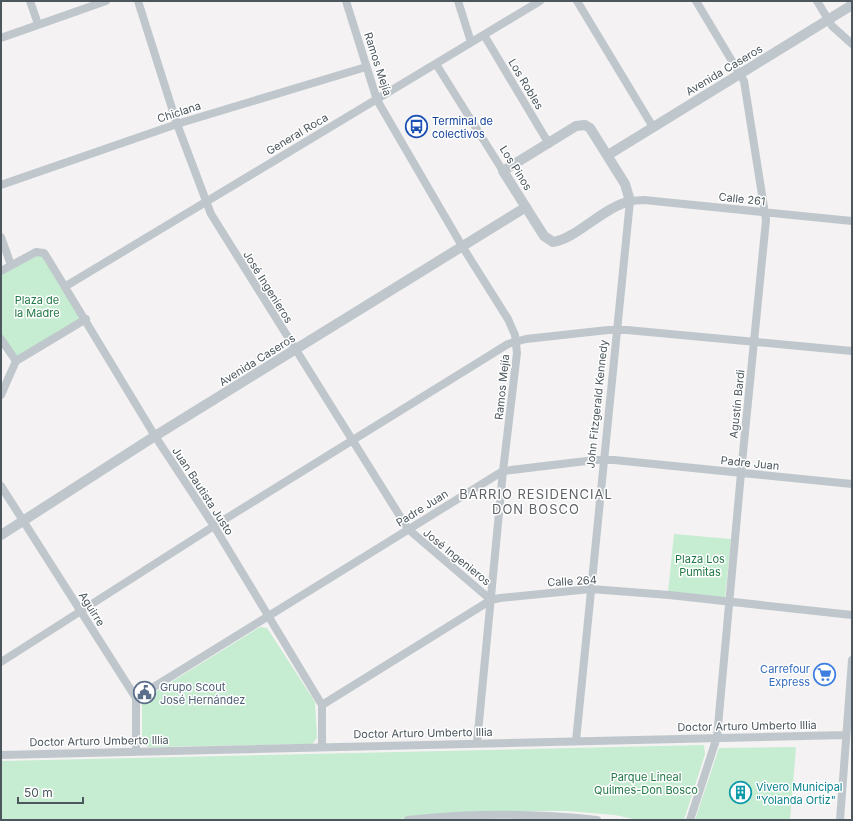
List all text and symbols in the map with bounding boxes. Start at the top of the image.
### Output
street label: Ramos Mejía [361,30,395,98]
street label: Avenida Caseros [683,41,765,98]
street label: Los Robles [505,56,547,112]
street label: Chiclana [155,98,203,126]
street label: General Roca [264,110,330,158]
bus stop icon: Terminal de colectivos [404,114,430,140]
place label: Terminal de colectivos [432,114,493,141]
street label: Los Pinos [497,143,535,193]
street label: Calle 261 [718,190,766,208]
street label: José Ingenieros [240,248,296,326]
park label: Plaza de la Madre [14,293,60,320]
street label: Avenida Caseros [216,331,298,389]
street label: John Fitzgerald Kennedy [583,339,611,469]
street label: Ramos Mejía [492,353,512,421]
street label: Agustín Bardi [726,369,748,439]
street label: Juan Bautista Justo [169,444,237,538]
street label: Padre Juan [720,453,780,473]
street label: Padre Juan [393,486,451,530]
district label: BARRIO RESIDENCIAL DON BOSCO [459,486,613,517]
street label: José Ingenieros [420,526,494,589]
park label: Plaza Los Pumitas [675,552,725,579]
street label: Calle 264 [547,573,597,589]
street label: Aguirre [76,589,108,629]
place label: Carrefour Express [760,662,810,689]
supermarket icon: Carrefour Express [812,662,838,688]
public building icon: Grupo Scout José Hernández [132,680,158,706]
place label: Grupo Scout José Hernández [160,680,245,707]
street label: Doctor Arturo Umberto Illia [677,718,817,734]
street label: Doctor Arturo Umberto Illia [353,725,493,741]
street label: Doctor Arturo Umberto Illia [29,733,169,749]
park label: Parque Lineal Quilmes-Don Bosco [594,770,698,797]
scale bar [18,779,83,805]
building icon: Vivero Municipal "Yolanda Ortiz" [728,780,754,806]
place label: Vivero Municipal "Yolanda Ortiz" [756,780,843,807]
text: 50 m [24,785,53,800]

